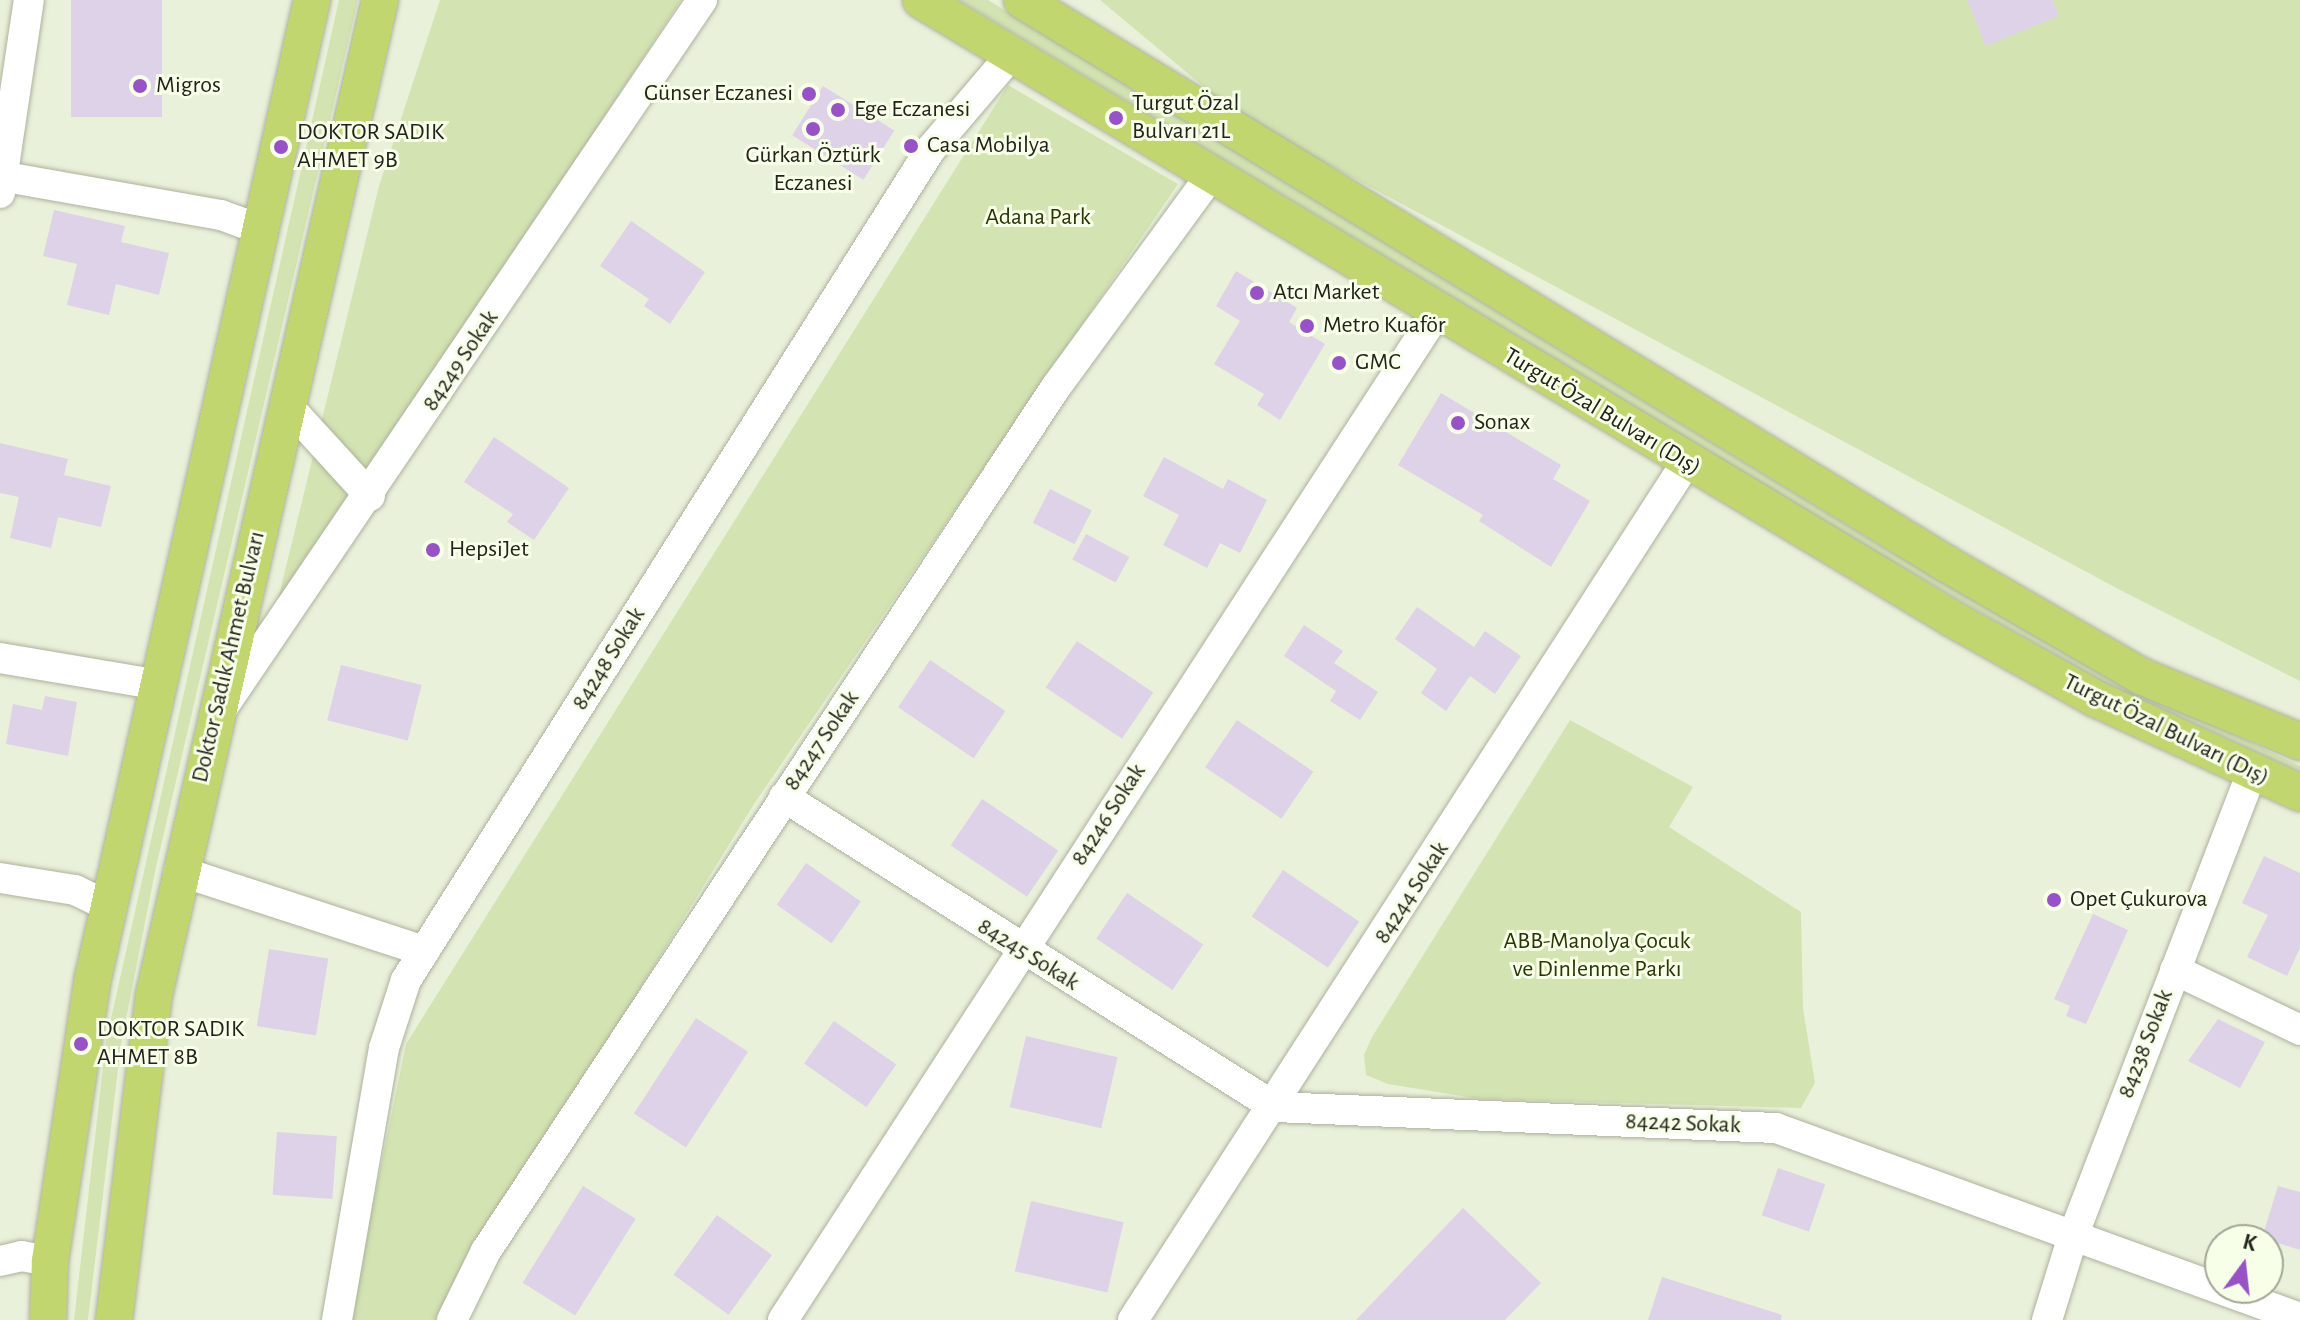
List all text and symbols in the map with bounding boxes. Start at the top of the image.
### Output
place label: Migros [156,72,221,100]
marker: Migros [131,77,149,95]
place label: Günser Eczanesi [644,80,793,108]
marker: Günser Eczanesi [800,85,818,103]
place label: Turgut Özal Bulvarı 21L [1132,90,1239,146]
place label: Ege Eczanesi [854,96,970,124]
marker: Ege Eczanesi [829,101,847,119]
marker: Turgut Özal Bulvarı 21L [1107,109,1125,127]
place label: DOKTOR SADIK AHMET 9B [297,119,444,175]
marker: Gürkan Öztürk Eczanesi [804,120,822,138]
place label: Casa Mobilya [927,132,1050,160]
marker: Casa Mobilya [902,137,920,155]
marker: DOKTOR SADIK AHMET 9B [272,138,290,156]
place label: Gürkan Öztürk Eczanesi [746,142,880,198]
park label: Adana Park [985,204,1091,232]
place label: Atcı Market [1273,279,1379,307]
marker: Atcı Market [1248,284,1266,302]
street label: 84249 Sokak [417,305,505,417]
place label: Metro Kuaför [1323,312,1446,340]
marker: Metro Kuaför [1298,317,1316,335]
street label: Turgut Özal Bulvarı (Dış) [1498,342,1706,482]
place label: GMC [1355,349,1401,377]
marker: GMC [1330,354,1348,372]
place label: Sonax [1474,409,1530,437]
marker: Sonax [1449,414,1467,432]
street label: Doktor Sadık Ahmet Bulvarı [186,529,272,785]
place label: HepsiJet [449,536,529,564]
marker: HepsiJet [424,541,442,559]
street label: 84248 Sokak [566,602,652,716]
street label: Turgut Özal Bulvarı (Dış) [2059,668,2273,792]
street label: 84247 Sokak [778,685,866,797]
street label: 84246 Sokak [1065,759,1153,871]
street label: 84244 Sokak [1368,837,1456,949]
place label: Opet Çukurova [2070,886,2208,914]
marker: Opet Çukurova [2045,891,2063,909]
street label: 84245 Sokak [972,912,1084,998]
park label: ABB-Manolya Çocuk ve Dinlenme Parkı [1503,928,1691,984]
street label: 84238 Sokak [2112,986,2180,1102]
place label: DOKTOR SADIK AHMET 8B [97,1016,244,1072]
marker: DOKTOR SADIK AHMET 8B [72,1035,90,1053]
street label: 84242 Sokak [1625,1108,1741,1140]
north arrow [2204,1224,2284,1304]
text: K [2241,1230,2259,1255]

